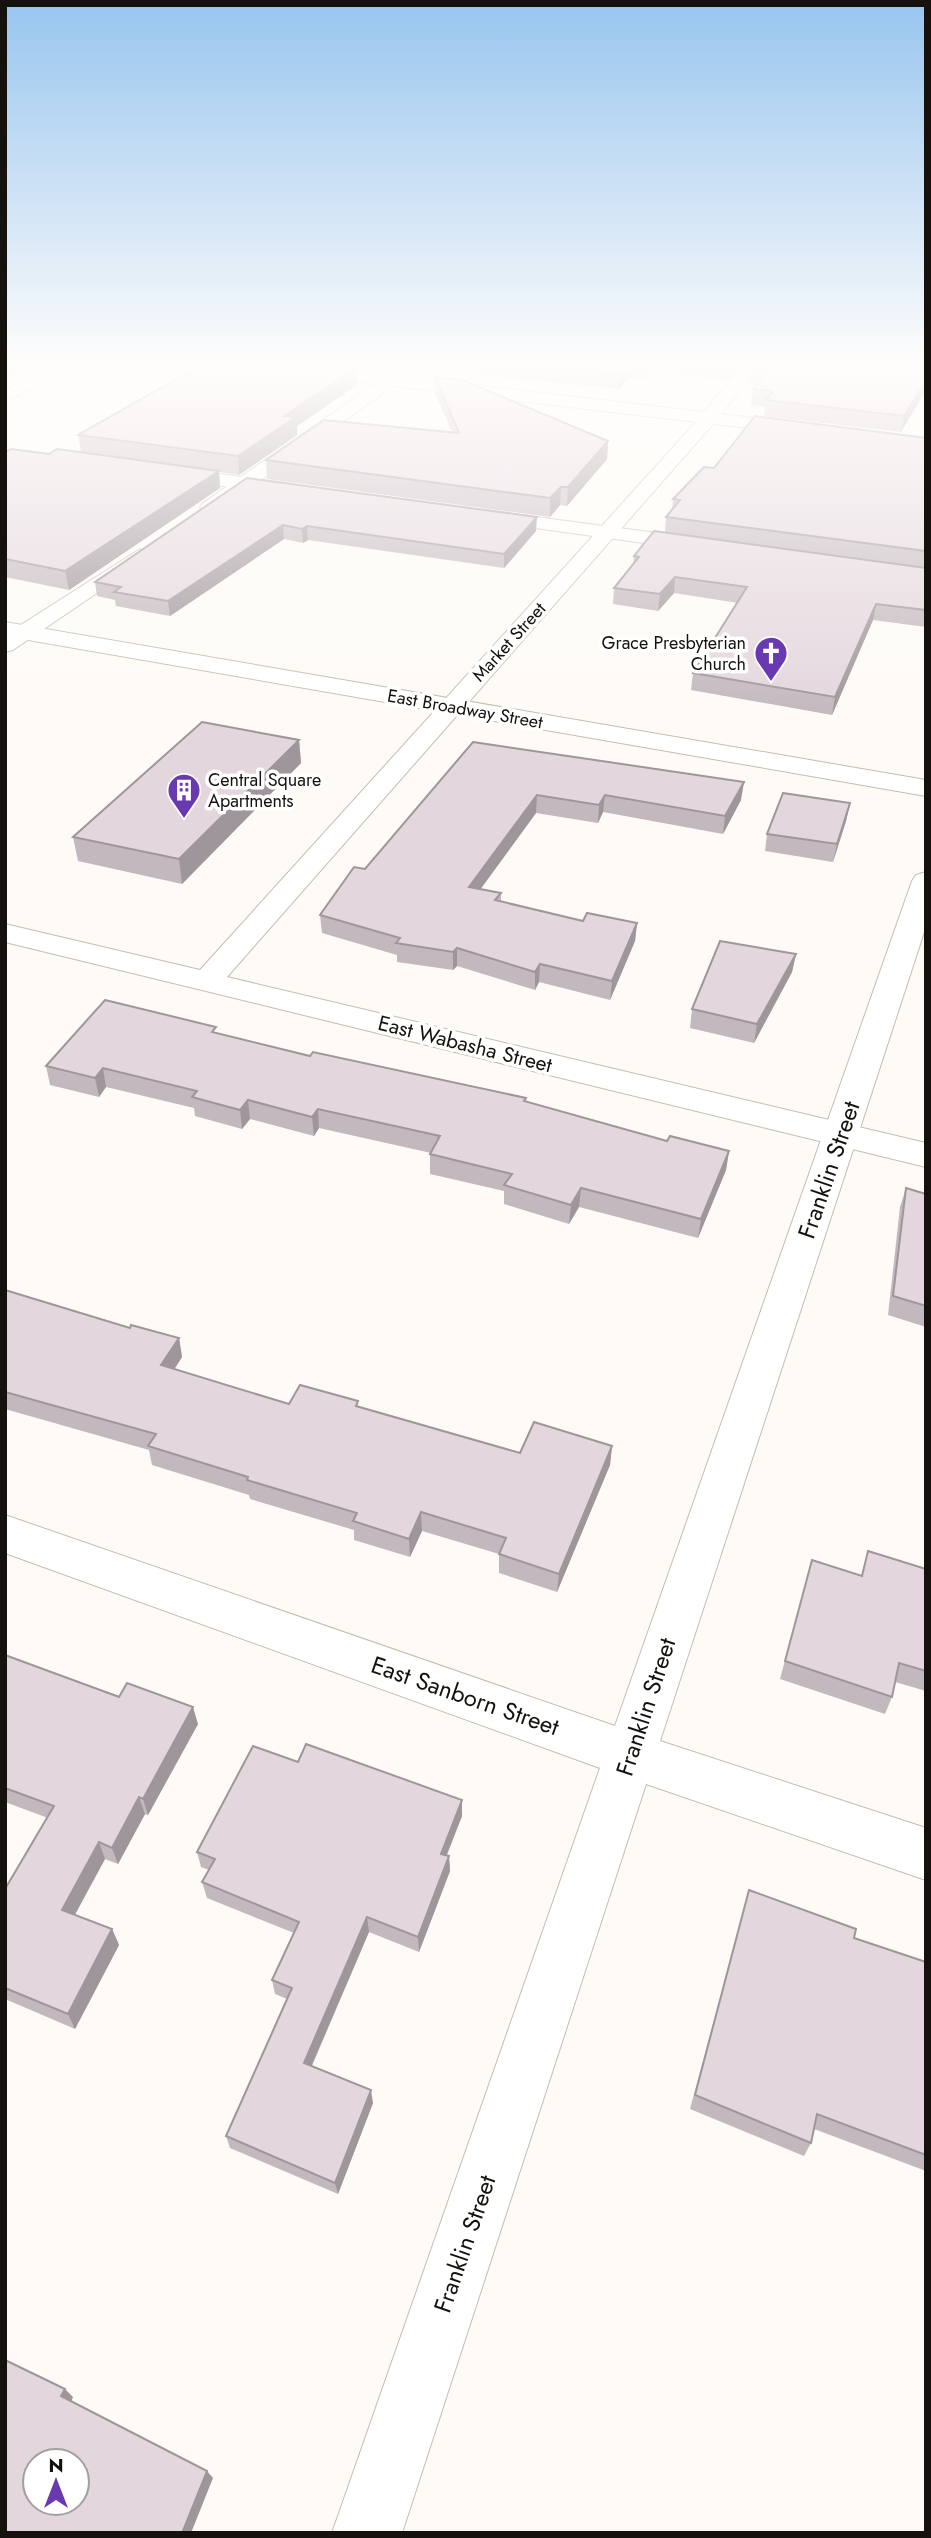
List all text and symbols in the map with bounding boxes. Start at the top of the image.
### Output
street label: Market Street [466,596,552,687]
place label: Grace Presbyterian Church [602,630,746,677]
church icon: Grace Presbyterian Church [752,634,790,683]
street label: East Broadway Street [385,683,545,736]
place label: Central Square Apartments [208,767,321,814]
building icon: Central Square Apartments [165,771,203,820]
street label: East Wabasha Street [375,1008,555,1080]
street label: Franklin Street [789,1096,868,1243]
street label: Franklin Street [607,1633,684,1780]
street label: East Sanborn Street [366,1647,564,1744]
street label: Franklin Street [425,2170,504,2317]
north arrow [21,2447,91,2517]
text: N [48,2452,64,2479]

